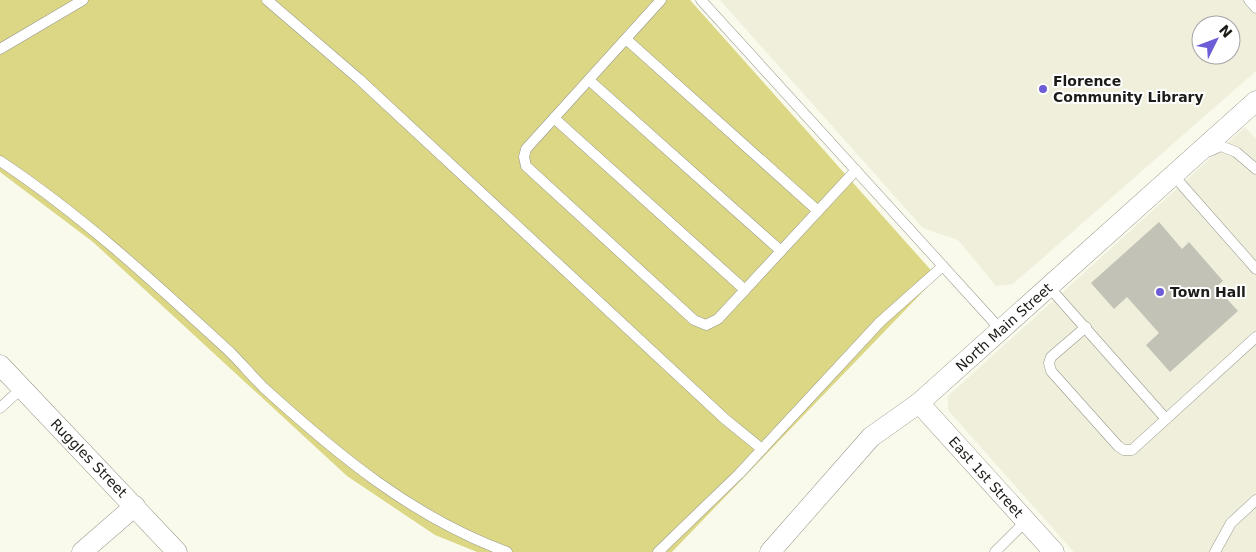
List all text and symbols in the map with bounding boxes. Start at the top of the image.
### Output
north arrow [1191,15,1241,65]
text: N [1216,22,1236,41]
place label: Florence Community Library [1053,73,1204,105]
marker: Florence Community Library [1037,83,1049,95]
street label: North Main Street [953,279,1056,374]
place label: Town Hall [1170,284,1246,300]
marker: Town Hall [1154,286,1166,298]
street label: Ruggles Street [48,416,131,501]
street label: East 1st Street [945,433,1027,521]

